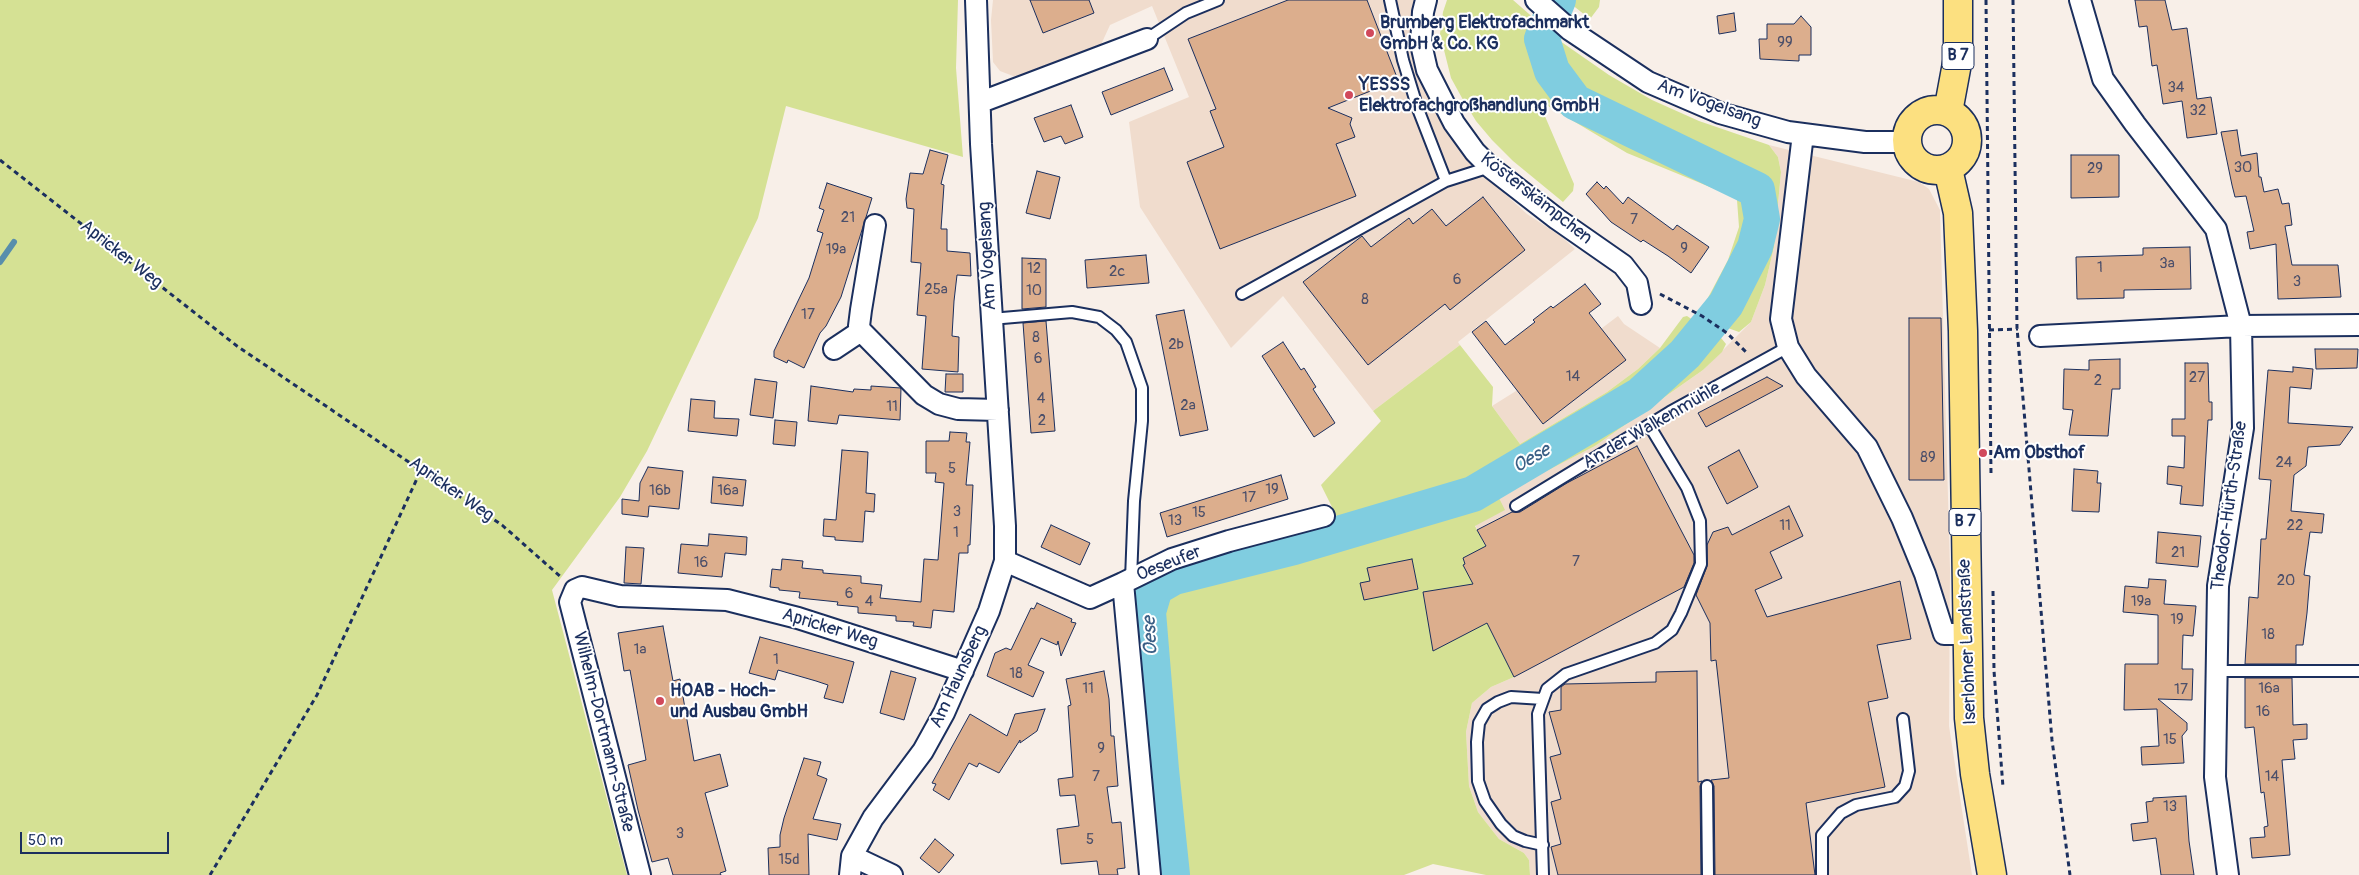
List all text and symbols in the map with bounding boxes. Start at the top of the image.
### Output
place label: Brumberg Elektrofachmarkt GmbH & Co. KG [1380,12,1589,54]
marker: Brumberg Elektrofachmarkt GmbH & Co. KG [1364,27,1376,39]
house number: 99 [1777,34,1793,52]
road number: B 7 [1942,42,1974,70]
place label: YESSS Elektrofachgroßhandlung GmbH [1359,74,1599,116]
street label: Am Vogelsang [1654,75,1764,133]
house number: 34 [2167,79,2185,97]
marker: YESSS Elektrofachgroßhandlung GmbH [1343,89,1355,101]
house number: 32 [2190,102,2206,120]
street label: Kösterskämpchen [1476,149,1596,249]
house number: 30 [2234,159,2252,177]
house number: 29 [2087,160,2103,178]
street label: Am Vogelsang [974,201,1002,311]
house number: 21 [841,209,855,227]
house number: 7 [1630,211,1638,229]
street label: Apricker Weg [75,216,167,294]
house number: 9 [1680,240,1688,258]
house number: 19a [826,241,846,259]
house number: 3a [2159,255,2175,273]
house number: 1 [2097,259,2103,277]
house number: 12 [1027,260,1041,278]
house number: 2c [1109,263,1125,281]
house number: 6 [1453,271,1461,289]
house number: 3 [2293,273,2301,291]
house number: 25a [924,281,948,299]
house number: 10 [1026,282,1042,300]
house number: 8 [1361,291,1369,309]
house number: 17 [801,306,815,324]
house number: 8 [1032,329,1040,347]
house number: 2b [1168,336,1184,354]
house number: 6 [1034,350,1042,368]
house number: 14 [1566,368,1580,386]
house number: 27 [2189,369,2205,387]
house number: 2 [2094,372,2102,390]
street label: An der Walkenmühle [1579,378,1725,474]
house number: 4 [1037,390,1045,408]
house number: 2a [1180,397,1196,415]
house number: 11 [886,398,898,416]
house number: 2 [1038,412,1046,430]
street label: Theodor-Hürth-Straße [2207,420,2253,592]
water label: Oese [1509,439,1555,479]
place label: Am Obsthof [1993,442,2085,464]
marker: Am Obsthof [1977,447,1989,459]
house number: 89 [1920,449,1936,467]
street label: Apricker Weg [404,453,498,527]
house number: 24 [2275,454,2293,472]
house number: 5 [948,460,956,478]
house number: 19 [1265,481,1279,499]
house number: 16b [649,482,671,500]
house number: 16a [717,482,739,500]
house number: 17 [1242,489,1256,507]
house number: 3 [953,503,961,521]
house number: 15 [1192,504,1206,522]
road number: B 7 [1949,508,1981,536]
house number: 13 [1168,512,1182,530]
house number: 11 [1779,517,1791,535]
house number: 22 [2287,517,2303,535]
house number: 1 [953,524,959,542]
street label: Oeseufer [1134,541,1204,587]
house number: 21 [2171,544,2185,562]
house number: 7 [1572,553,1580,571]
house number: 16 [694,554,708,572]
street label: Iserlohner Landstraße [1954,559,1982,725]
house number: 20 [2277,572,2295,590]
house number: 6 [845,585,853,603]
house number: 4 [865,593,873,611]
house number: 19a [2131,593,2151,611]
street label: Apricker Weg [780,604,880,654]
house number: 19 [2170,611,2184,629]
water label: Oese [1139,616,1163,656]
street label: Am Haunsberg [926,622,992,732]
house number: 18 [2261,626,2275,644]
street label: Wilhelm-Dortmann-Straße [568,630,638,834]
house number: 1a [634,641,646,659]
house number: 1 [773,651,779,669]
house number: 18 [1009,665,1023,683]
place label: HOAB - Hoch- und Ausbau GmbH [670,680,808,722]
house number: 11 [1082,680,1094,698]
house number: 16a [2258,680,2280,698]
house number: 17 [2174,681,2188,699]
marker: HOAB - Hoch- und Ausbau GmbH [654,695,666,707]
house number: 16 [2256,703,2270,721]
house number: 15 [2163,731,2177,749]
house number: 9 [1097,740,1105,758]
house number: 7 [1092,768,1100,786]
house number: 14 [2265,768,2279,786]
house number: 13 [2163,798,2177,816]
scale bar [22,822,171,854]
house number: 3 [676,825,684,843]
text: 50 m [28,831,63,850]
house number: 5 [1086,831,1094,849]
house number: 15d [778,851,800,869]

